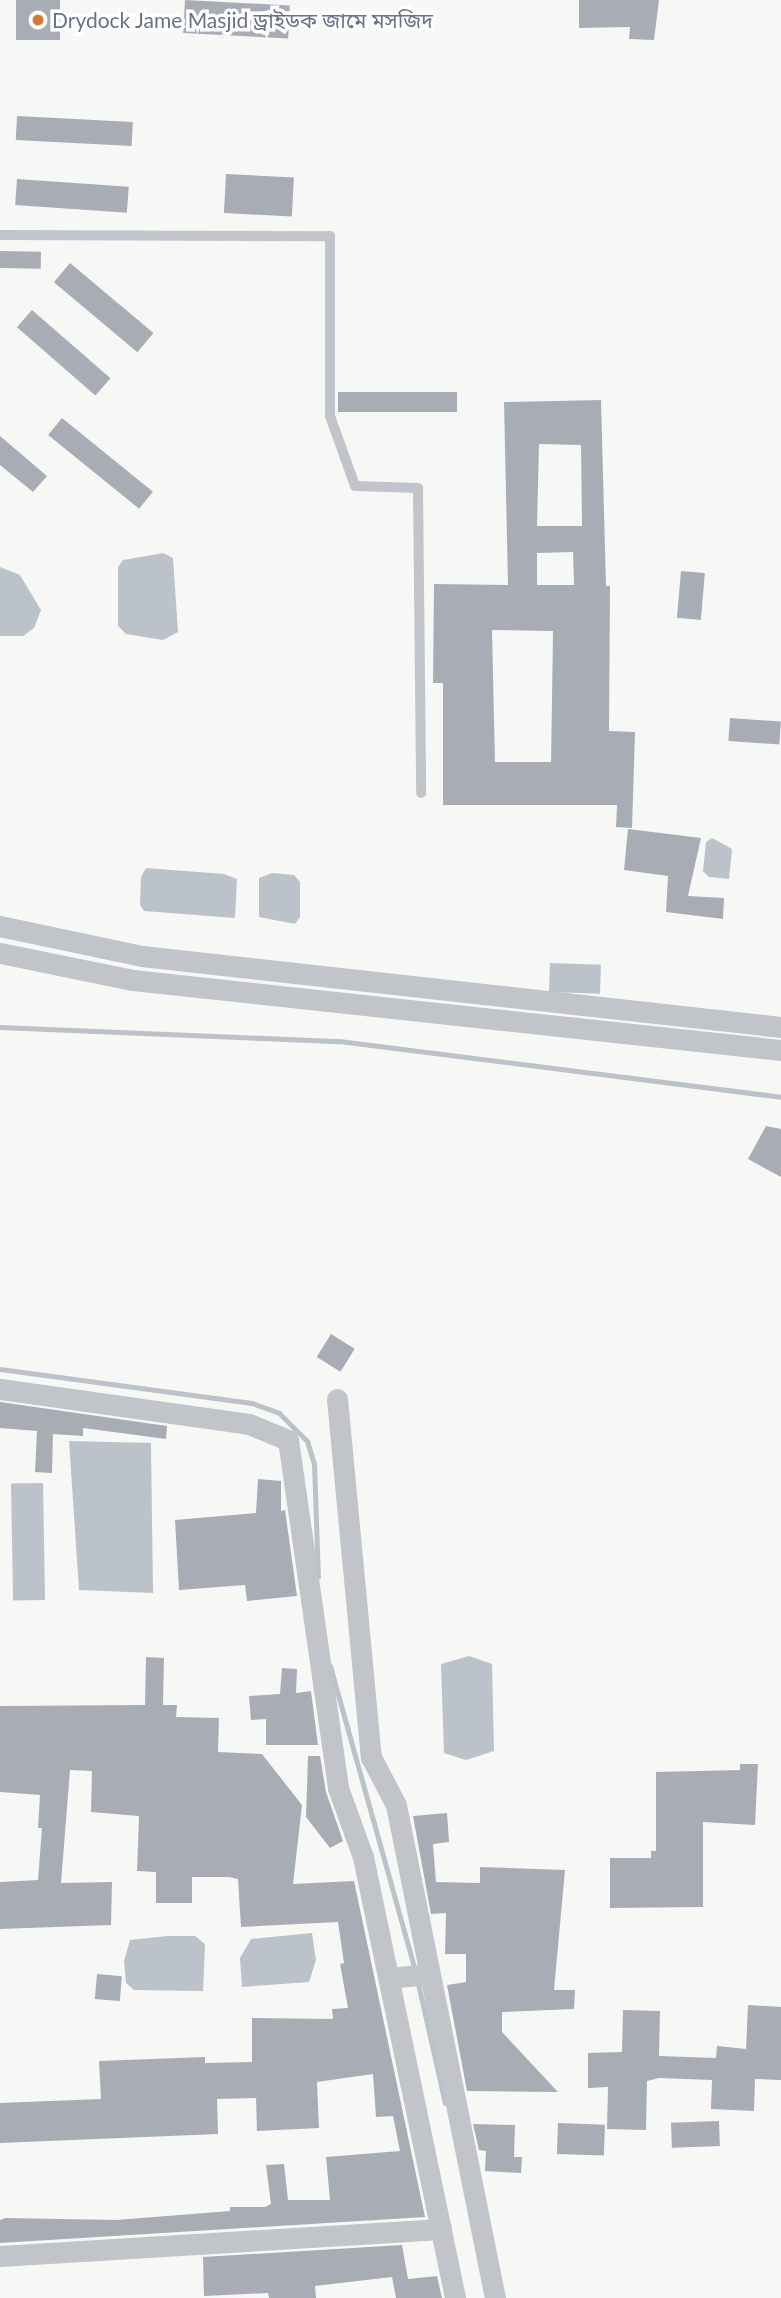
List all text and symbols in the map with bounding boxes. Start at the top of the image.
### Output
place label: Drydock Jame Masjid ড্রাইডক জামে মসজিদ [52,7,434,33]
marker: Drydock Jame Masjid ড্রাইডক জামে মসজিদ [30,12,46,28]

